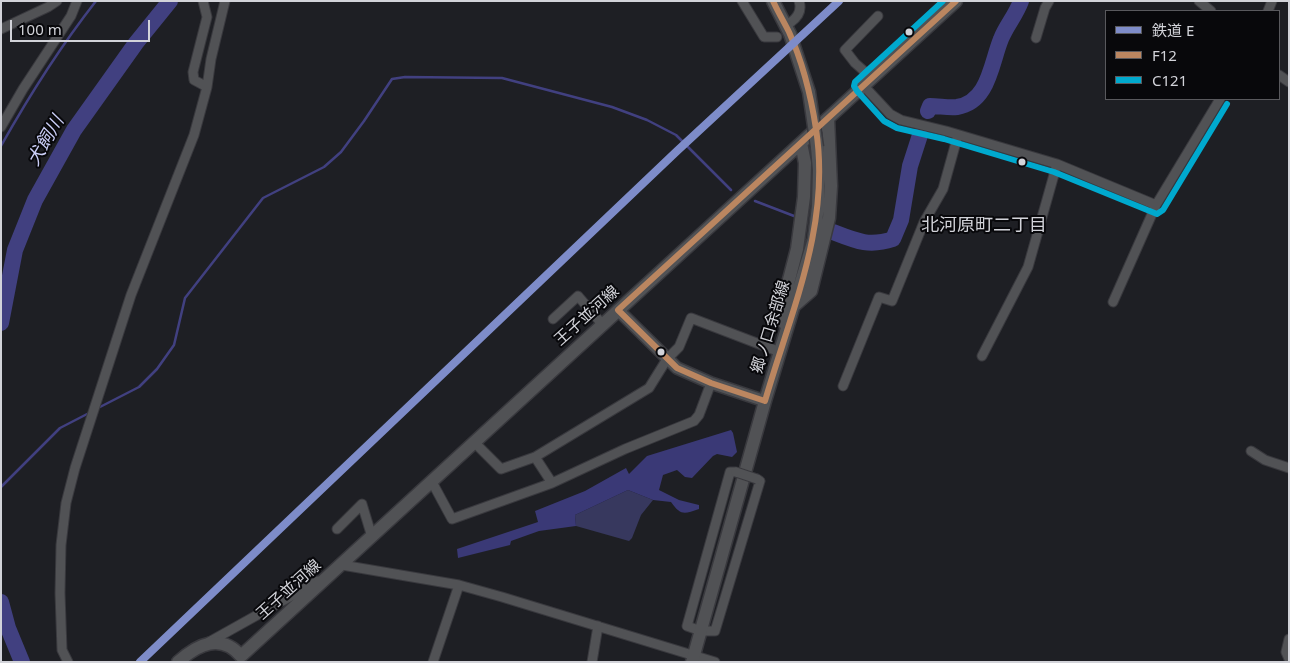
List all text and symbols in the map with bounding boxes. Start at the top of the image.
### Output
scale bar [12,10,152,42]
legend [1105,10,1280,100]
text: 100 m [18,19,62,39]
text: 鉄道 E [1152,20,1194,40]
unlabelled marker [904,27,914,37]
text: F12 [1152,45,1177,65]
text: C121 [1152,70,1187,90]
water label: 犬飼川 [23,112,69,170]
unlabelled marker [1017,157,1027,167]
district label: 北河原町二丁目 [921,215,1047,237]
street label: 郷ノ口余部線 [748,278,794,376]
street label: 王子並河線 [551,282,623,350]
unlabelled marker [656,347,666,357]
street label: 王子並河線 [253,556,325,624]

